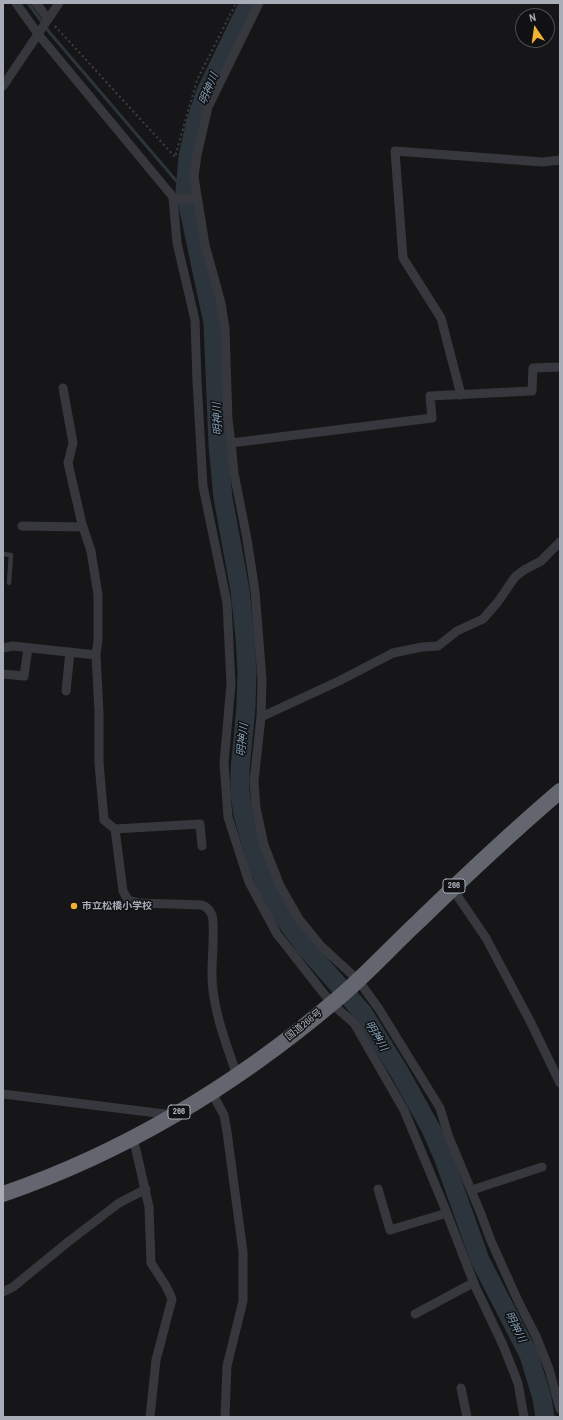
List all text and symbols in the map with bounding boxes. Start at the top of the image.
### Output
north arrow [515,8,555,48]
text: N [528,10,537,25]
water label: 明神川 [196,71,222,107]
water label: 明神川 [211,402,225,436]
water label: 明神川 [235,723,251,757]
road number: 266 [443,879,465,893]
place label: 市立松橋小学校 [82,900,152,912]
marker: 市立松橋小学校 [69,901,79,911]
street label: 国道266号 [283,1007,325,1043]
water label: 明神川 [362,1018,390,1054]
road number: 266 [168,1105,190,1119]
water label: 明神川 [502,1309,528,1345]

